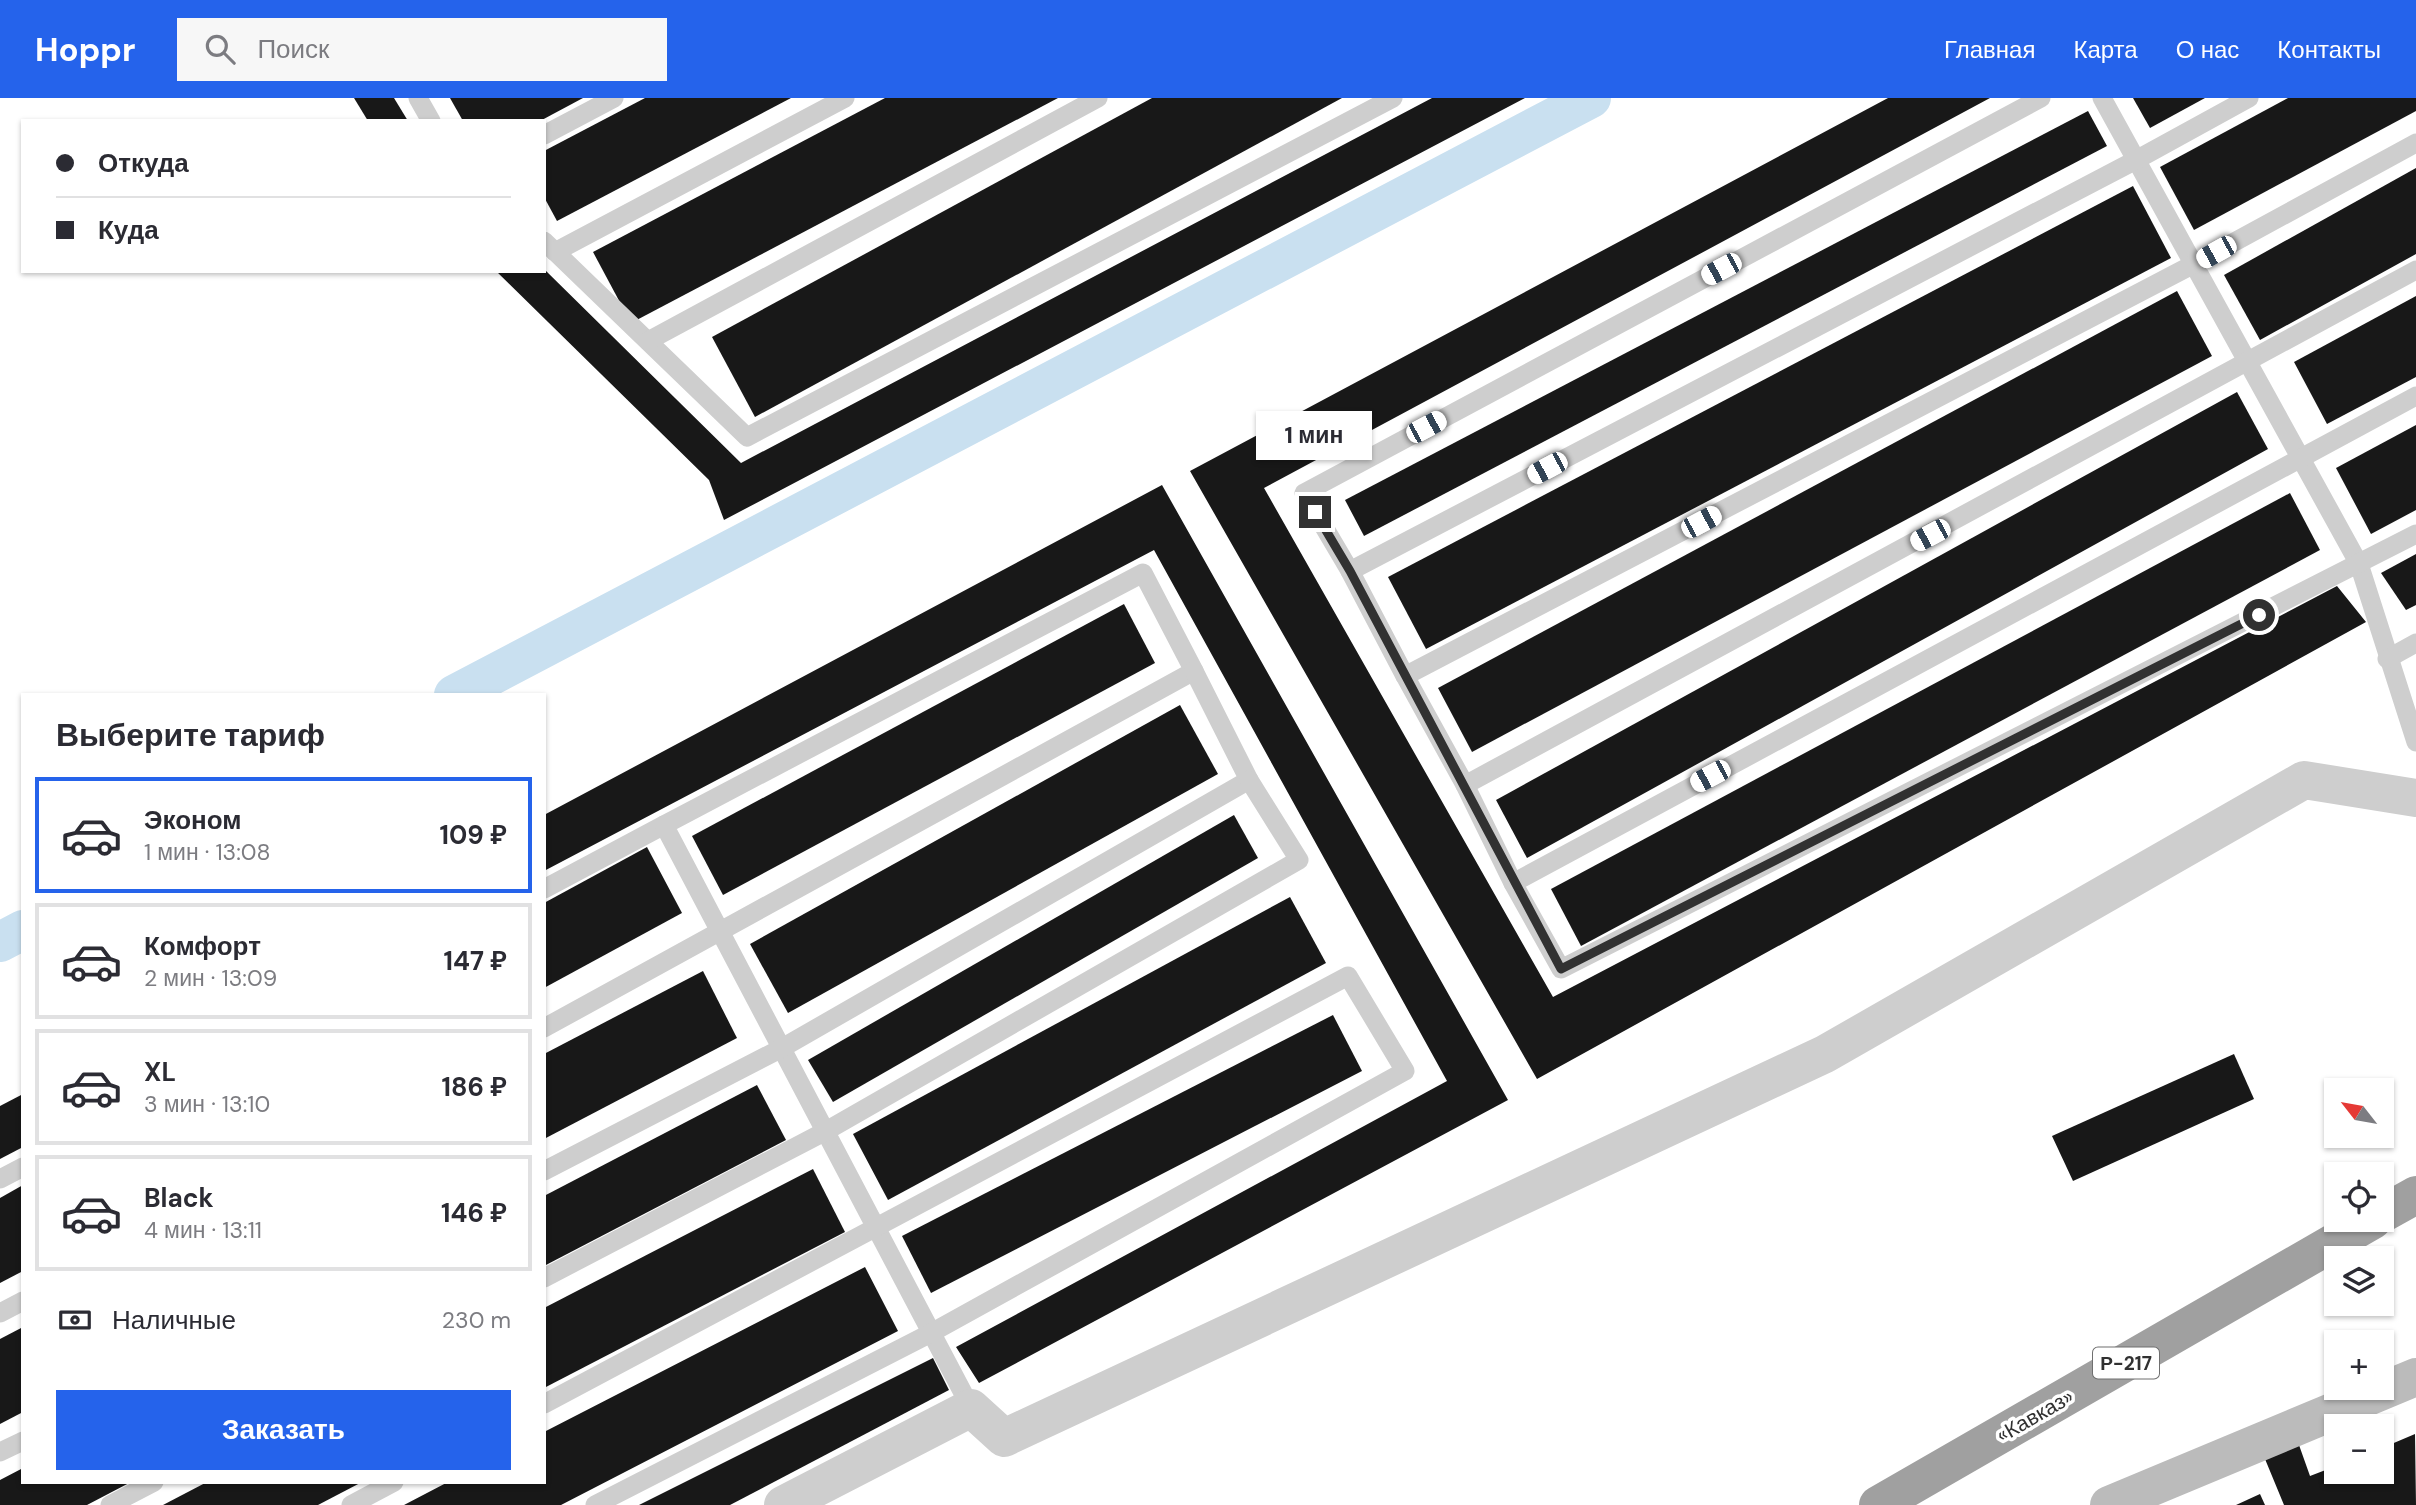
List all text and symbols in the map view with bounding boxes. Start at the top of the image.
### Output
search box [177,18,667,81]
text: Hoppr [35,28,135,71]
icon: search [201,30,239,68]
text: Поиск [257,32,329,66]
text: Главная [1944,34,2035,65]
text: Карта [2073,34,2138,65]
text: О нас [2176,34,2239,65]
text: Контакты [2277,34,2381,65]
text: Откуда [98,146,189,180]
text: Куда [98,213,159,247]
car [2193,233,2240,271]
car [1698,250,1745,288]
car [1403,408,1450,446]
callout: 1 мин [1257,410,1373,460]
text: 1 мин [1285,420,1343,450]
car [1524,449,1571,487]
route end [1299,496,1331,528]
car [1678,503,1725,541]
car [1907,516,1954,554]
route start [2243,599,2275,631]
text: Выберите тариф [56,714,325,756]
car [1687,757,1734,795]
text: Эконом [144,803,242,837]
icon: car [60,804,123,867]
text: 109 ₽ [440,818,507,852]
text: 1 мин · 13:08 [144,837,271,867]
text: Комфорт [144,929,261,963]
icon: car [60,930,123,993]
text: 147 ₽ [444,944,507,978]
text: 2 мин · 13:09 [144,963,277,993]
text: XL [144,1055,176,1089]
icon: car [60,1056,123,1119]
text: 186 ₽ [441,1070,507,1104]
north arrow [2324,1078,2394,1148]
map controls [2324,1078,2394,1484]
text: 3 мин · 13:10 [144,1089,270,1119]
button: locate [2324,1162,2394,1232]
text: Black [144,1181,214,1215]
icon: car [60,1182,123,1245]
text: 146 ₽ [441,1196,507,1230]
text: 4 мин · 13:11 [144,1215,262,1245]
button: layers [2324,1246,2394,1316]
icon: cash [56,1301,94,1339]
text: Наличные [112,1303,236,1337]
text: 230 m [442,1305,511,1335]
button: + [2324,1330,2394,1400]
road number: Р-217 [2093,1348,2159,1378]
street label: «Кавказ» [1991,1383,2079,1449]
button: Заказать [56,1390,511,1470]
button: − [2324,1414,2394,1484]

